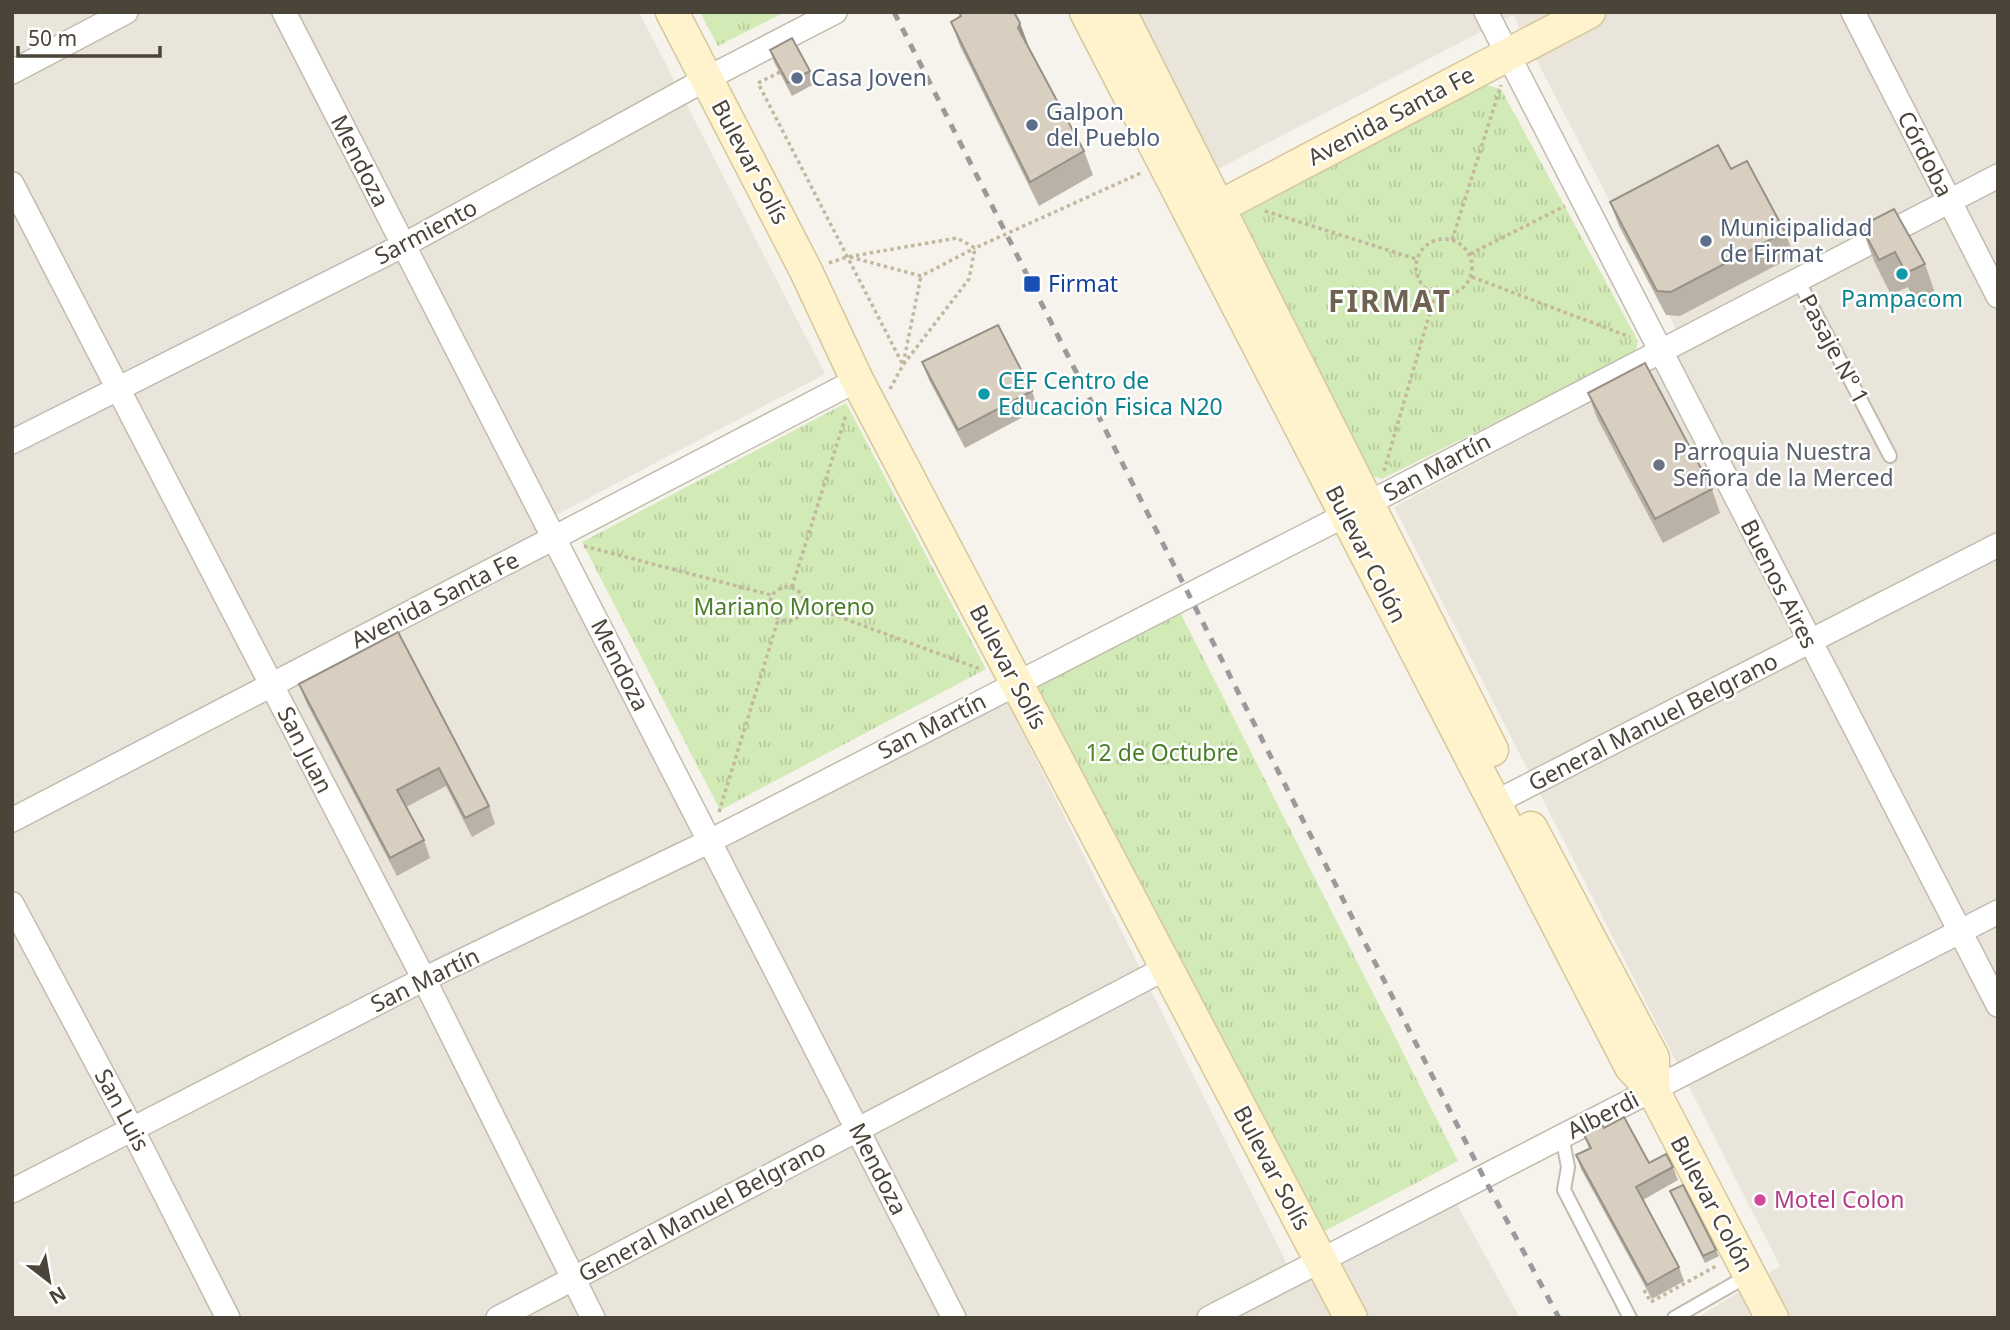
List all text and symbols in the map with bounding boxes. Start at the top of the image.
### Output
scale bar [18,14,159,58]
text: 50 m [28,24,77,52]
street label: Avenida Santa Fe [1302,58,1479,173]
place label: Casa Joven [811,61,927,93]
marker: Casa Joven [789,70,805,86]
street label: Bulevar Solís [705,93,797,230]
place label: Galpon del Pueblo [1046,95,1160,153]
street label: Córdoba [1891,105,1961,202]
street label: Mendoza [324,109,398,212]
marker: Galpon del Pueblo [1024,117,1040,133]
street label: Sarmiento [369,191,482,272]
place label: Municipalidad de Firmat [1720,211,1872,269]
marker: Municipalidad de Firmat [1698,233,1714,249]
marker: Pampacom [1894,266,1910,282]
place label: Firmat [1048,267,1118,299]
marker: Firmat [1022,274,1042,294]
district label: FIRMAT [1328,280,1452,321]
place label: Pampacom [1841,282,1963,314]
street label: Pasaje Nº 1 [1792,288,1877,409]
place label: CEF Centro de Educacion Fisica N20 [998,364,1223,422]
marker: CEF Centro de Educacion Fisica N20 [976,386,992,402]
street label: San Martín [1377,424,1496,508]
place label: Parroquia Nuestra Señora de la Merced [1673,435,1894,493]
marker: Parroquia Nuestra Señora de la Merced [1651,457,1667,473]
street label: Bulevar Colón [1319,479,1415,628]
street label: Buenos Aires [1734,514,1826,654]
street label: Avenida Santa Fe [345,543,524,655]
park label: Mariano Moreno [693,590,875,622]
street label: Bulevar Solís [963,598,1055,735]
street label: Mendoza [584,613,658,716]
street label: General Manuel Belgrano [1522,644,1783,798]
street label: San Martín [872,684,991,766]
street label: San Juan [270,701,341,798]
park label: 12 de Octubre [1085,736,1239,768]
street label: San Martín [365,939,484,1019]
street label: San Luis [88,1063,158,1156]
street label: Alberdi [1561,1082,1644,1146]
street label: Bulevar Solís [1227,1099,1319,1236]
street label: Mendoza [842,1117,916,1220]
street label: Bulevar Colón [1663,1130,1762,1277]
street label: General Manuel Belgrano [572,1131,831,1289]
place label: Motel Colon [1774,1183,1904,1215]
marker: Motel Colon [1752,1192,1768,1208]
north arrow [14,1246,84,1316]
text: N [44,1280,71,1311]

